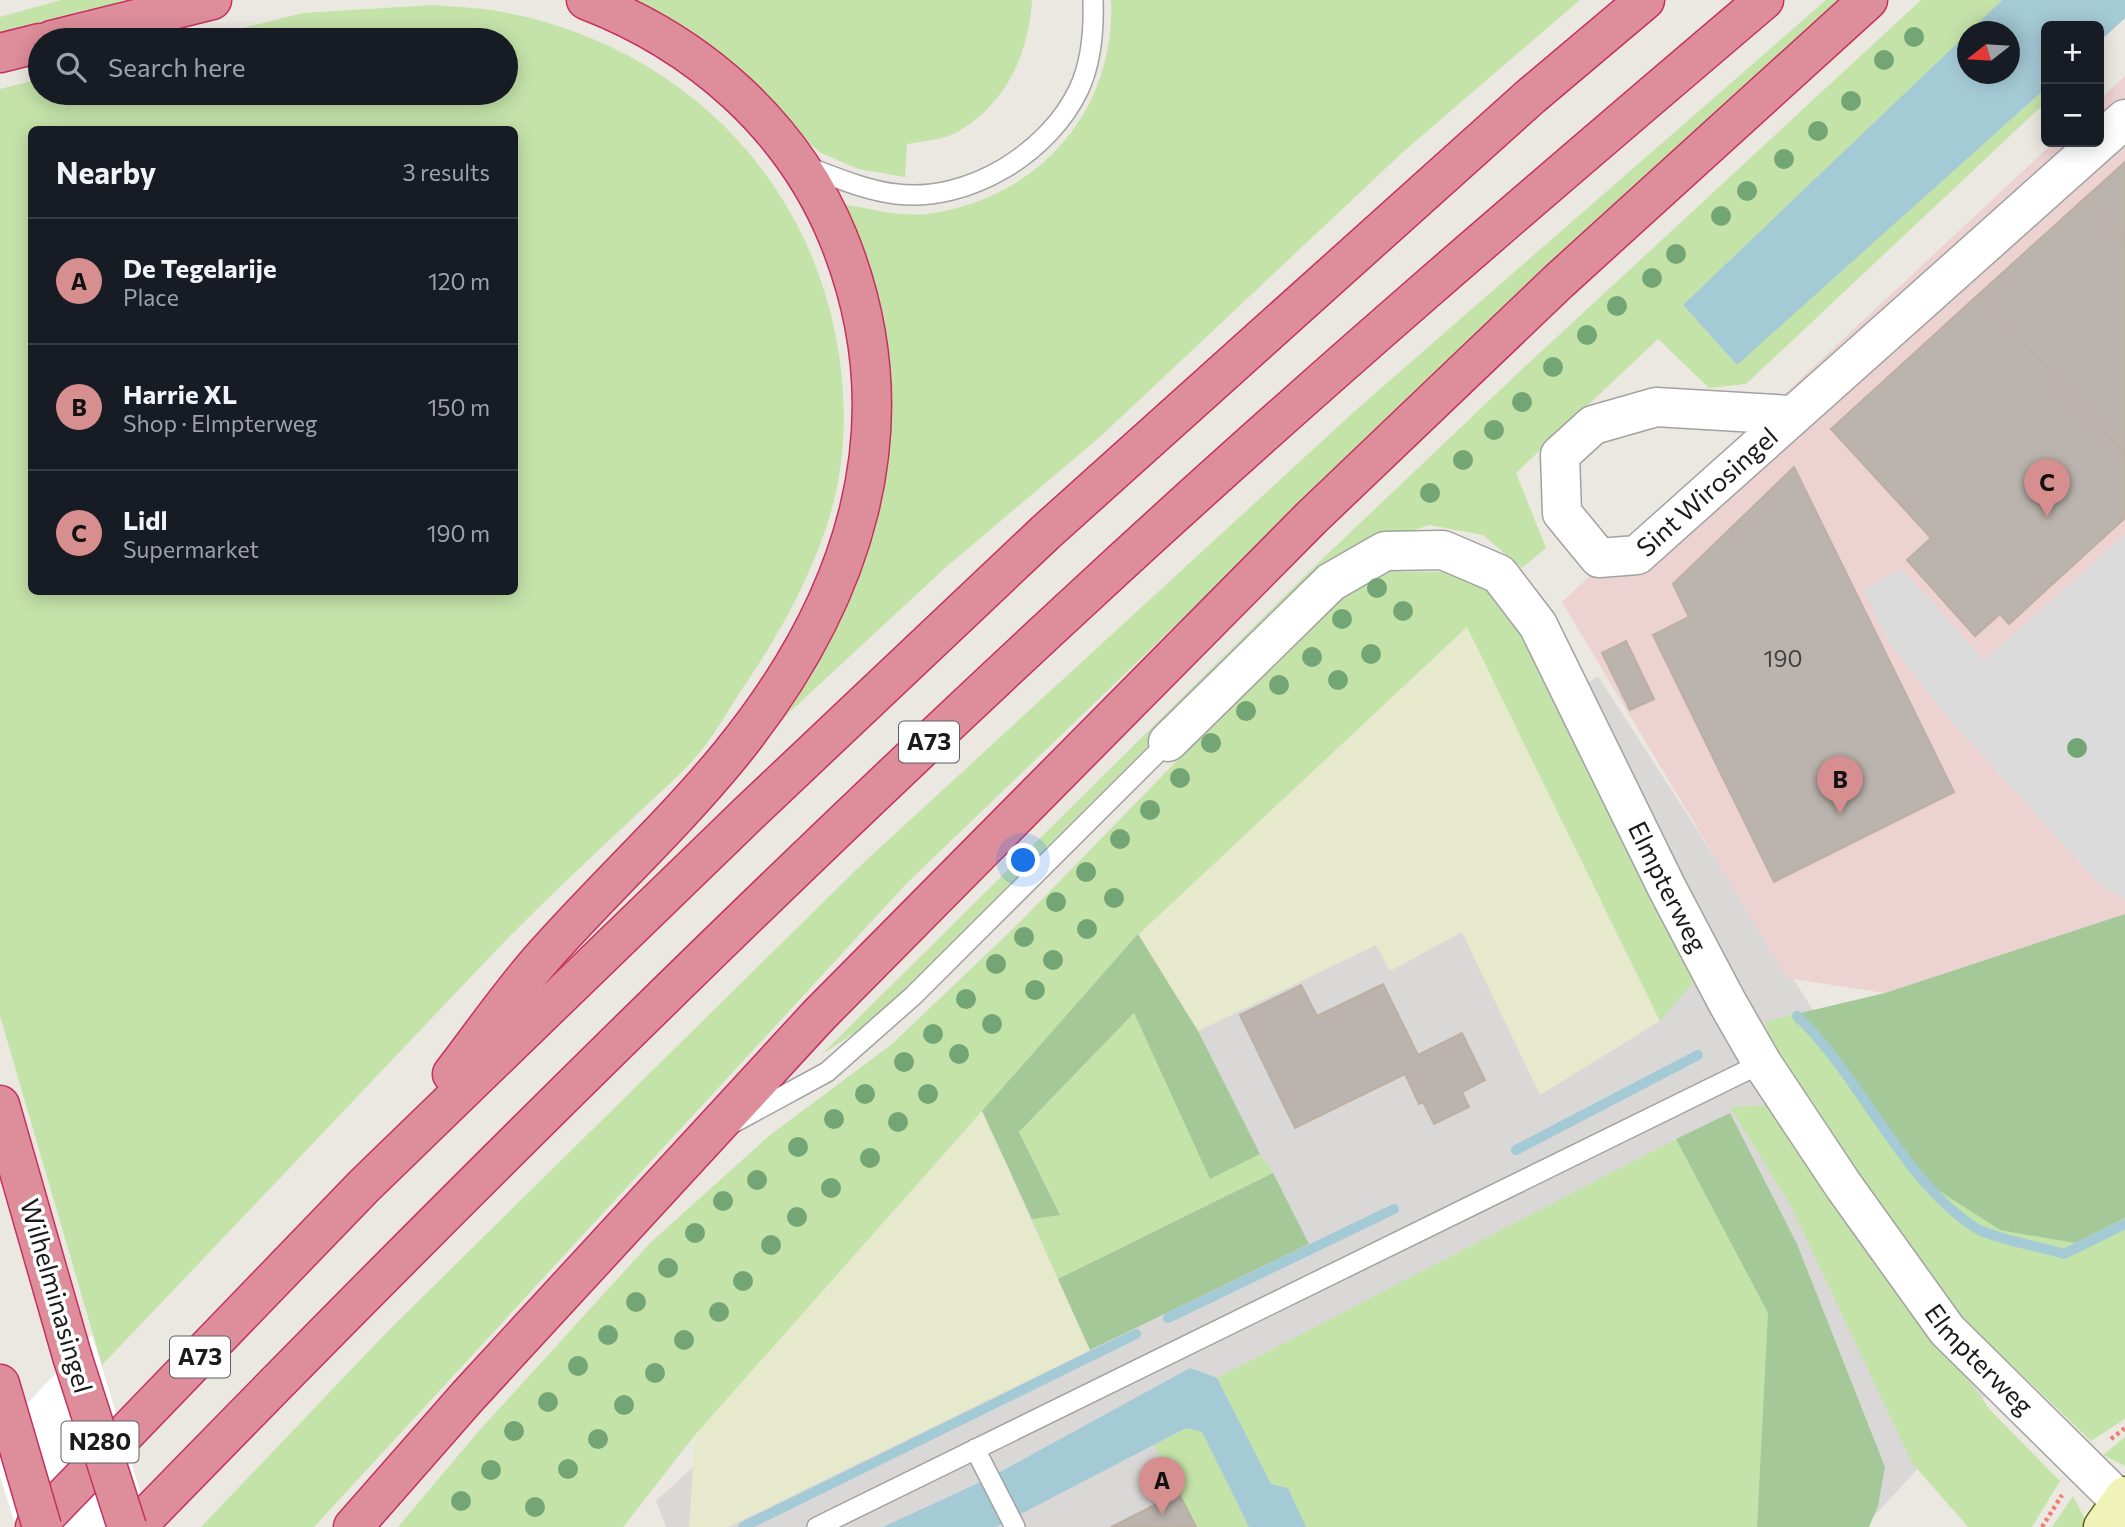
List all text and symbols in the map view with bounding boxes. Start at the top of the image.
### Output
north arrow [1957,21,2020,84]
map controls [2041,21,2104,147]
button: + [2041,21,2104,84]
search box [28,28,518,105]
icon: search [52,48,90,86]
text: Search here [108,51,246,82]
button: − [2041,84,2104,147]
text: Nearby [56,153,156,190]
text: 3 results [403,158,490,186]
text: De Tegelarije [123,252,277,283]
text: A [71,267,87,295]
text: 120 m [428,267,490,295]
text: Place [123,283,179,311]
text: Harrie XL [123,378,237,409]
text: B [71,393,87,421]
text: 150 m [427,393,490,421]
text: Shop · Elmpterweg [123,409,317,437]
street label: Sint Wirosingel [1629,420,1783,562]
pin: C [2024,459,2070,517]
text: Lidl [123,504,168,535]
text: C [71,519,87,547]
text: 190 m [427,519,490,547]
text: Supermarket [123,535,259,563]
house number: 190 [1764,644,1802,672]
road number: A73 [899,722,959,762]
pin: B [1817,756,1863,814]
street label: Elmpterweg [1623,816,1715,957]
your location [1006,843,1040,877]
street label: Wilhelminasingel [15,1195,100,1396]
street label: Elmpterweg [1919,1297,2040,1420]
road number: A73 [170,1336,230,1378]
road number: N280 [62,1422,138,1462]
pin: A [1139,1457,1185,1515]

